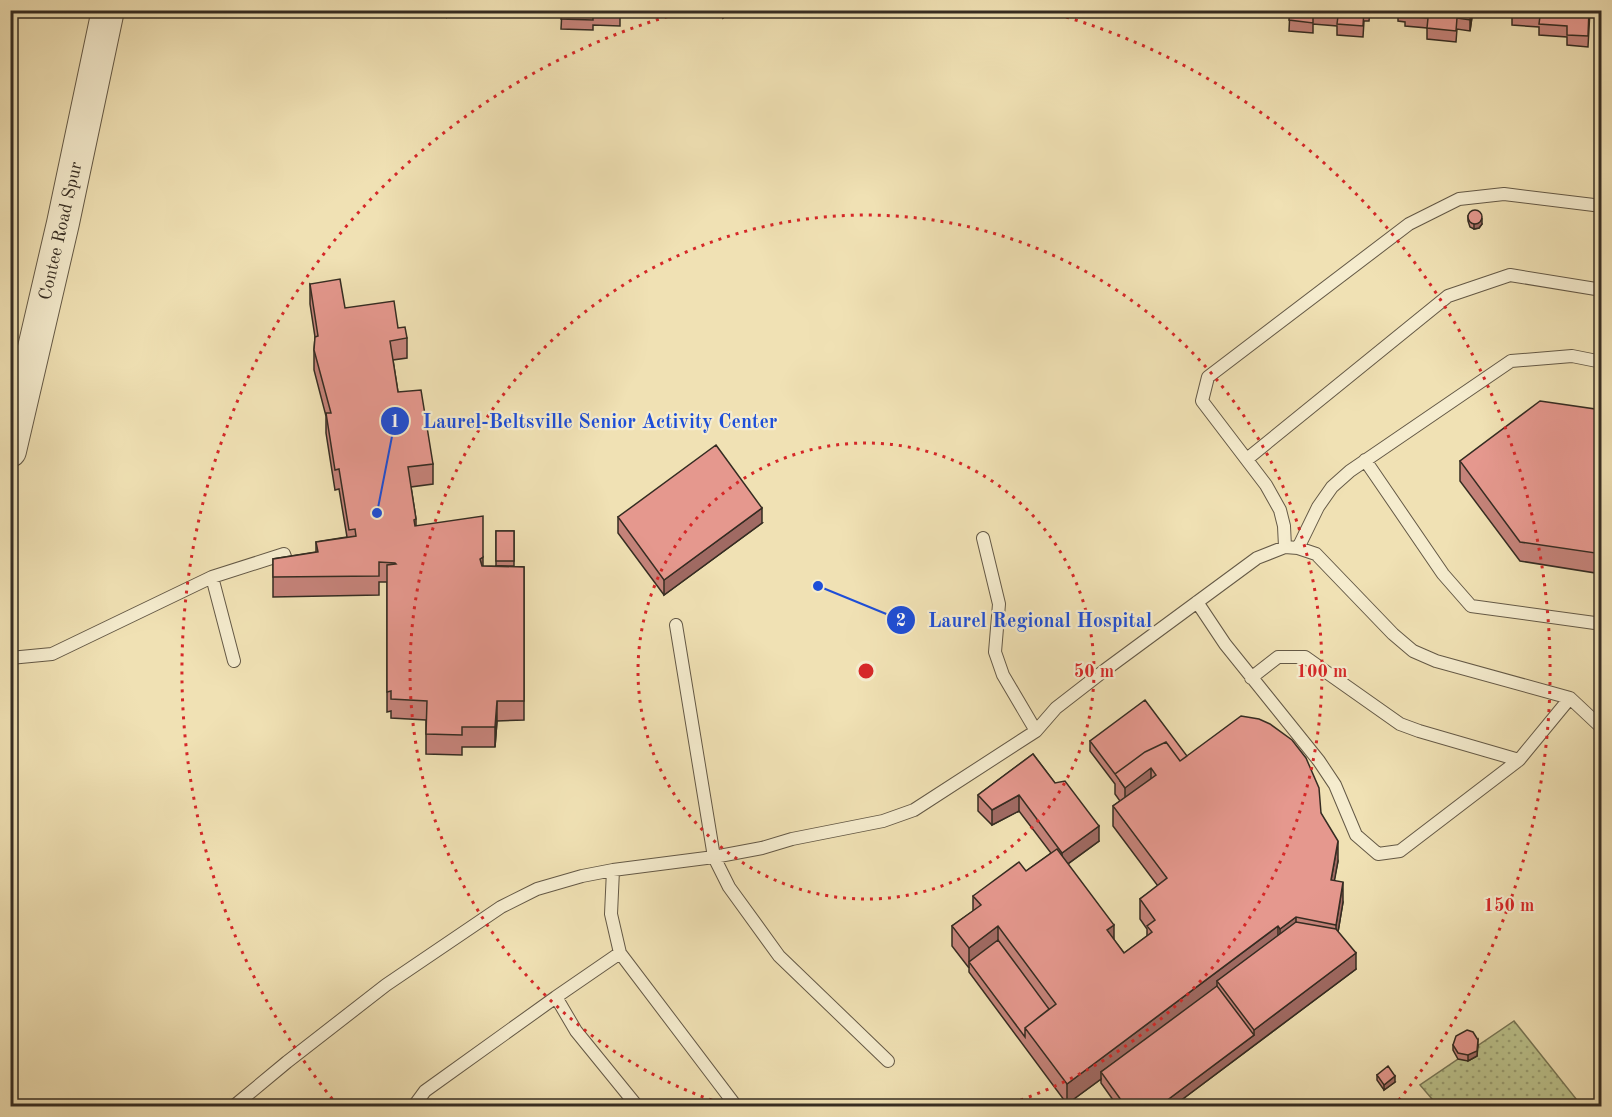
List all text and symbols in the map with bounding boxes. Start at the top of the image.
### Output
street label: Contee Road Spur [36,160,86,302]
callout: Laurel-Beltsville Senior Activity Center [380,402,789,440]
text: 1 [390,413,400,431]
text: Laurel-Beltsville Senior Activity Center [423,413,778,433]
callout: Laurel Regional Hospital [886,601,1164,639]
text: 2 [896,612,906,630]
text: Laurel Regional Hospital [928,612,1152,632]
centre of rings [856,661,876,681]
text: 50 m [1074,663,1114,681]
text: 100 m [1297,663,1347,681]
text: 150 m [1484,897,1534,915]

